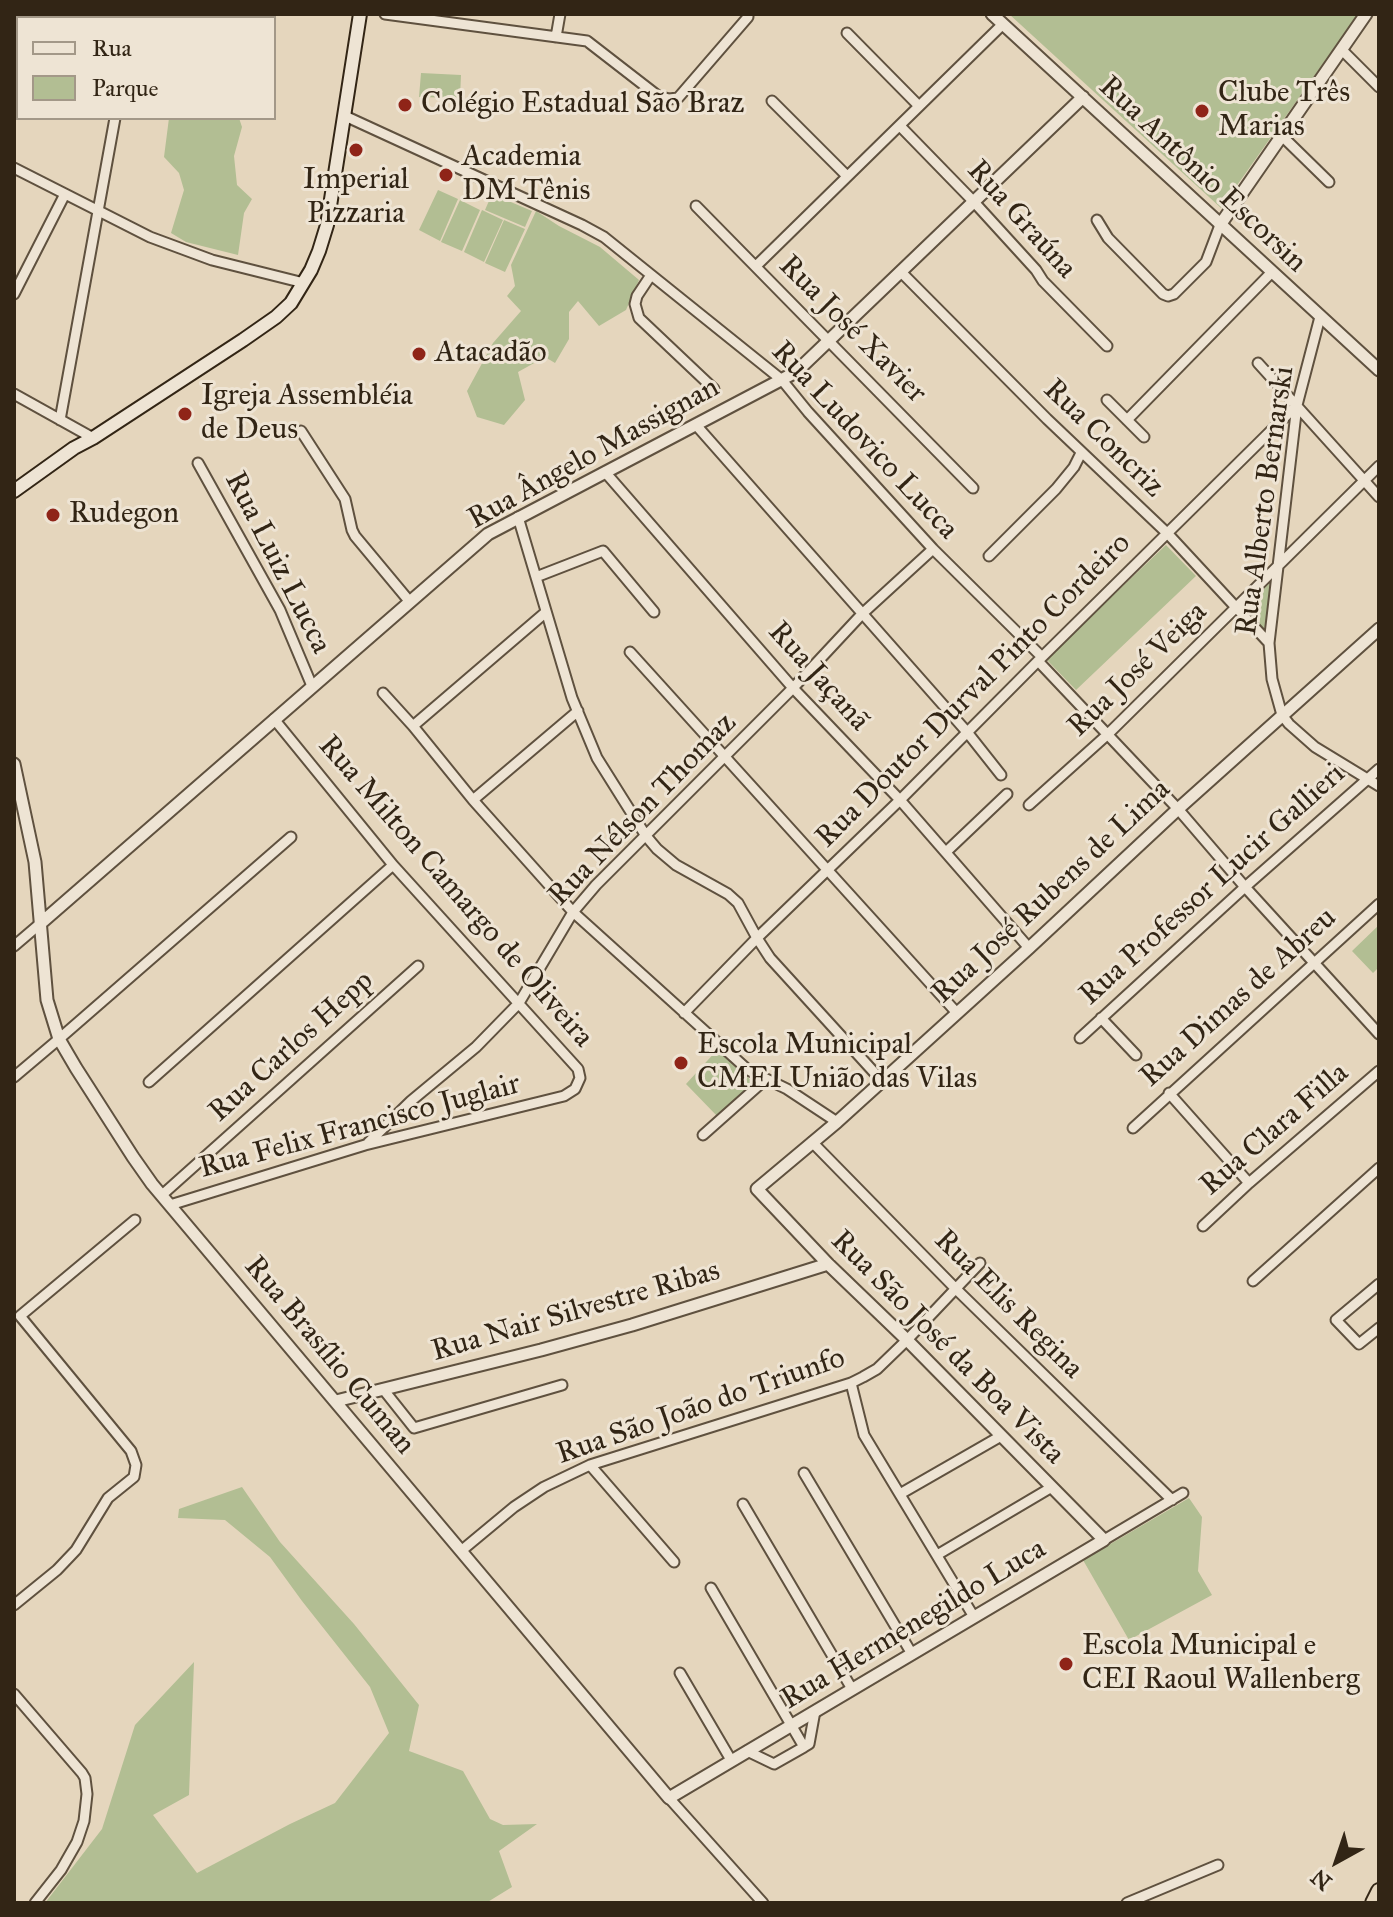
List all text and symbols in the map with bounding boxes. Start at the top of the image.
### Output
legend [16,16,276,120]
text: Rua [92,33,132,63]
street label: Rua Antônio Escorsin [1090,69,1314,281]
text: Parque [92,73,159,103]
place label: Clube Três Marias [1218,76,1350,146]
place label: Colégio Estadual São Braz [421,87,744,123]
marker: Colégio Estadual São Braz [396,96,414,114]
marker: Clube Três Marias [1193,102,1211,120]
place label: Academia DM Tênis [462,140,590,210]
marker: Imperial Pizzaria [347,141,365,159]
street label: Rua Graúna [959,153,1083,287]
place label: Imperial Pizzaria [303,163,409,234]
marker: Academia DM Tênis [437,166,455,184]
street label: Rua José Xavier [771,249,933,411]
street label: Rua Ludovico Lucca [763,335,965,547]
place label: Atacadão [435,336,547,372]
marker: Atacadão [410,345,428,363]
street label: Rua Alberto Bernarski [1229,364,1303,638]
street label: Rua Ângelo Massignan [462,370,726,538]
street label: Rua Concriz [1035,373,1171,505]
place label: Igreja Assembléia de Deus [201,379,413,450]
marker: Igreja Assembléia de Deus [176,405,194,423]
street label: Rua Luiz Lucca [216,466,338,660]
place label: Rudegon [69,497,179,533]
marker: Rudegon [44,506,62,524]
street label: Rua Doutor Durval Pinto Cordeiro [809,526,1139,856]
street label: Rua José Veiga [1061,595,1215,745]
street label: Rua Jaçanã [760,615,876,739]
street label: Rua Nélson Thomaz [542,706,744,914]
street label: Rua Milton Camargo de Oliveira [310,729,600,1055]
street label: Rua Professor Lucir Gallieri [1073,756,1353,1014]
street label: Rua José Rubens de Lima [925,772,1179,1012]
street label: Rua Dimas de Abreu [1134,901,1344,1095]
street label: Rua Carlos Hepp [202,964,382,1130]
place label: Escola Municipal CMEI União das Vilas [697,1028,977,1098]
marker: Escola Municipal CMEI União das Vilas [672,1054,690,1072]
street label: Rua Clara Filla [1194,1056,1356,1204]
street label: Rua Felix Francisco Juglair [196,1067,524,1187]
street label: Rua São José da Boa Vista [822,1223,1072,1473]
street label: Rua Elis Regina [926,1223,1090,1387]
street label: Rua Brasílio Cuman [236,1250,422,1462]
street label: Rua Nair Silvestre Ribas [428,1254,724,1370]
street label: Rua São João do Triunfo [552,1341,850,1473]
street label: Rua Hermenegildo Luca [775,1532,1053,1718]
place label: Escola Municipal e CEI Raoul Wallenberg [1082,1629,1360,1700]
marker: Escola Municipal e CEI Raoul Wallenberg [1057,1655,1075,1673]
north arrow [1297,1821,1377,1901]
text: N [1305,1863,1337,1896]

